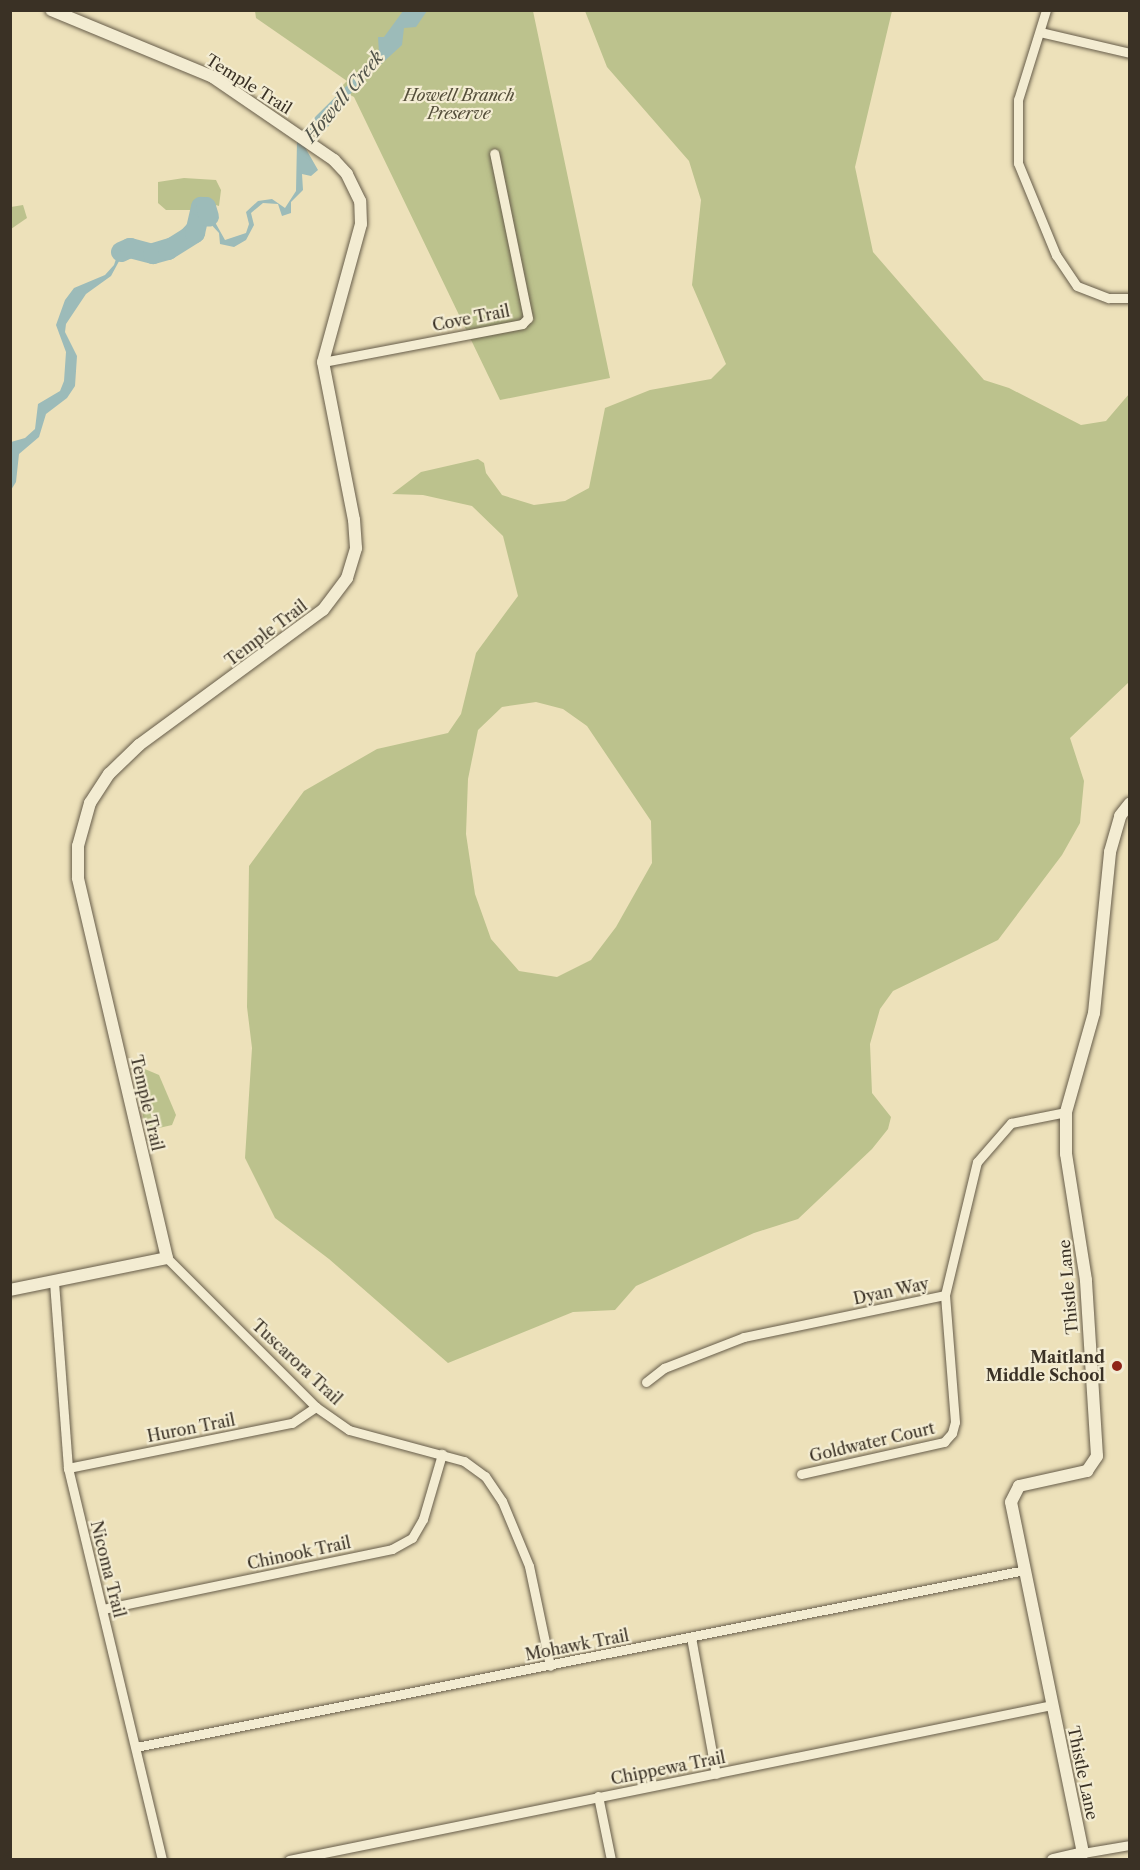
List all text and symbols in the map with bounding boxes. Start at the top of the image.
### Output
water label: Howell Creek [300,47,388,147]
street label: Temple Trail [202,50,296,118]
park label: Howell Branch Preserve [403,85,515,123]
street label: Cove Trail [430,301,512,335]
street label: Temple Trail [221,596,311,670]
street label: Temple Trail [127,1053,167,1153]
street label: Thistle Lane [1054,1239,1082,1335]
street label: Dyan Way [851,1274,931,1308]
street label: Tuscarora Trail [248,1315,346,1409]
place label: Maitland Middle School [986,1347,1105,1385]
marker: Maitland Middle School [1110,1359,1124,1373]
street label: Huron Trail [145,1410,237,1446]
street label: Goldwater Court [807,1418,937,1466]
street label: Nicoma Trail [87,1518,129,1620]
street label: Chinook Trail [245,1533,353,1573]
street label: Mohawk Trail [523,1625,631,1665]
street label: Thistle Lane [1064,1724,1102,1822]
street label: Chippewa Trail [609,1747,727,1789]

